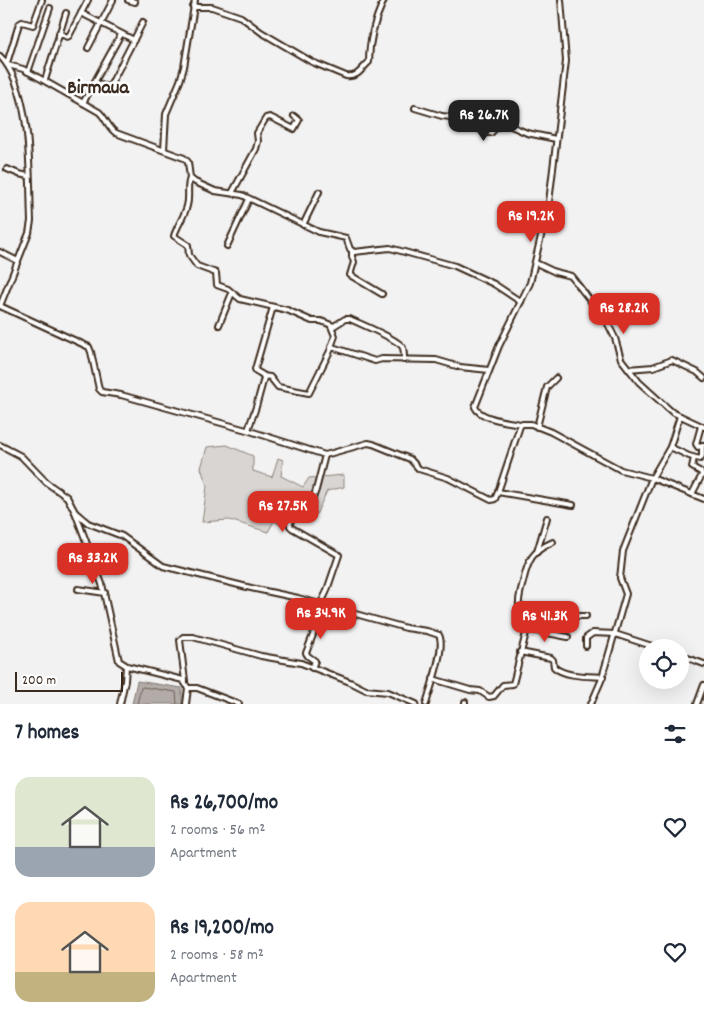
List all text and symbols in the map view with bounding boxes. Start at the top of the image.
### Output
district label: Birmaua [67,75,129,103]
pin: Rs 26.7K [432,100,536,142]
text: Rs 26.7K [459,104,509,127]
pin: Rs 19.2K [479,200,583,243]
text: Rs 19.2K [508,205,554,228]
pin: Rs 28.2K [572,292,676,335]
text: Rs 28.2K [600,297,648,320]
pin: Rs 27.5K [231,490,335,533]
text: Rs 27.5K [259,495,307,518]
pin: Rs 33.2K [41,542,145,585]
text: Rs 33.2K [68,547,118,570]
pin: Rs 34.9K [269,598,373,640]
pin: Rs 41.3K [493,600,597,643]
text: Rs 34.9K [296,602,346,625]
text: Rs 41.3K [522,605,568,628]
map controls [639,639,689,689]
button: locate [639,639,689,689]
scale bar [15,669,122,692]
text: 200 m [22,671,56,691]
text: 7 homes [15,719,79,749]
icon: filters [661,720,689,748]
text: Rs 26,700/mo [170,789,278,819]
icon: home [55,797,115,857]
icon: heart [661,813,689,841]
text: 2 rooms · 56 m² [170,819,265,842]
text: Apartment [170,842,237,865]
text: Rs 19,200/mo [170,914,274,944]
icon: home [55,922,115,982]
icon: heart [661,938,689,966]
text: 2 rooms · 58 m² [170,944,264,967]
text: Apartment [170,967,237,990]

